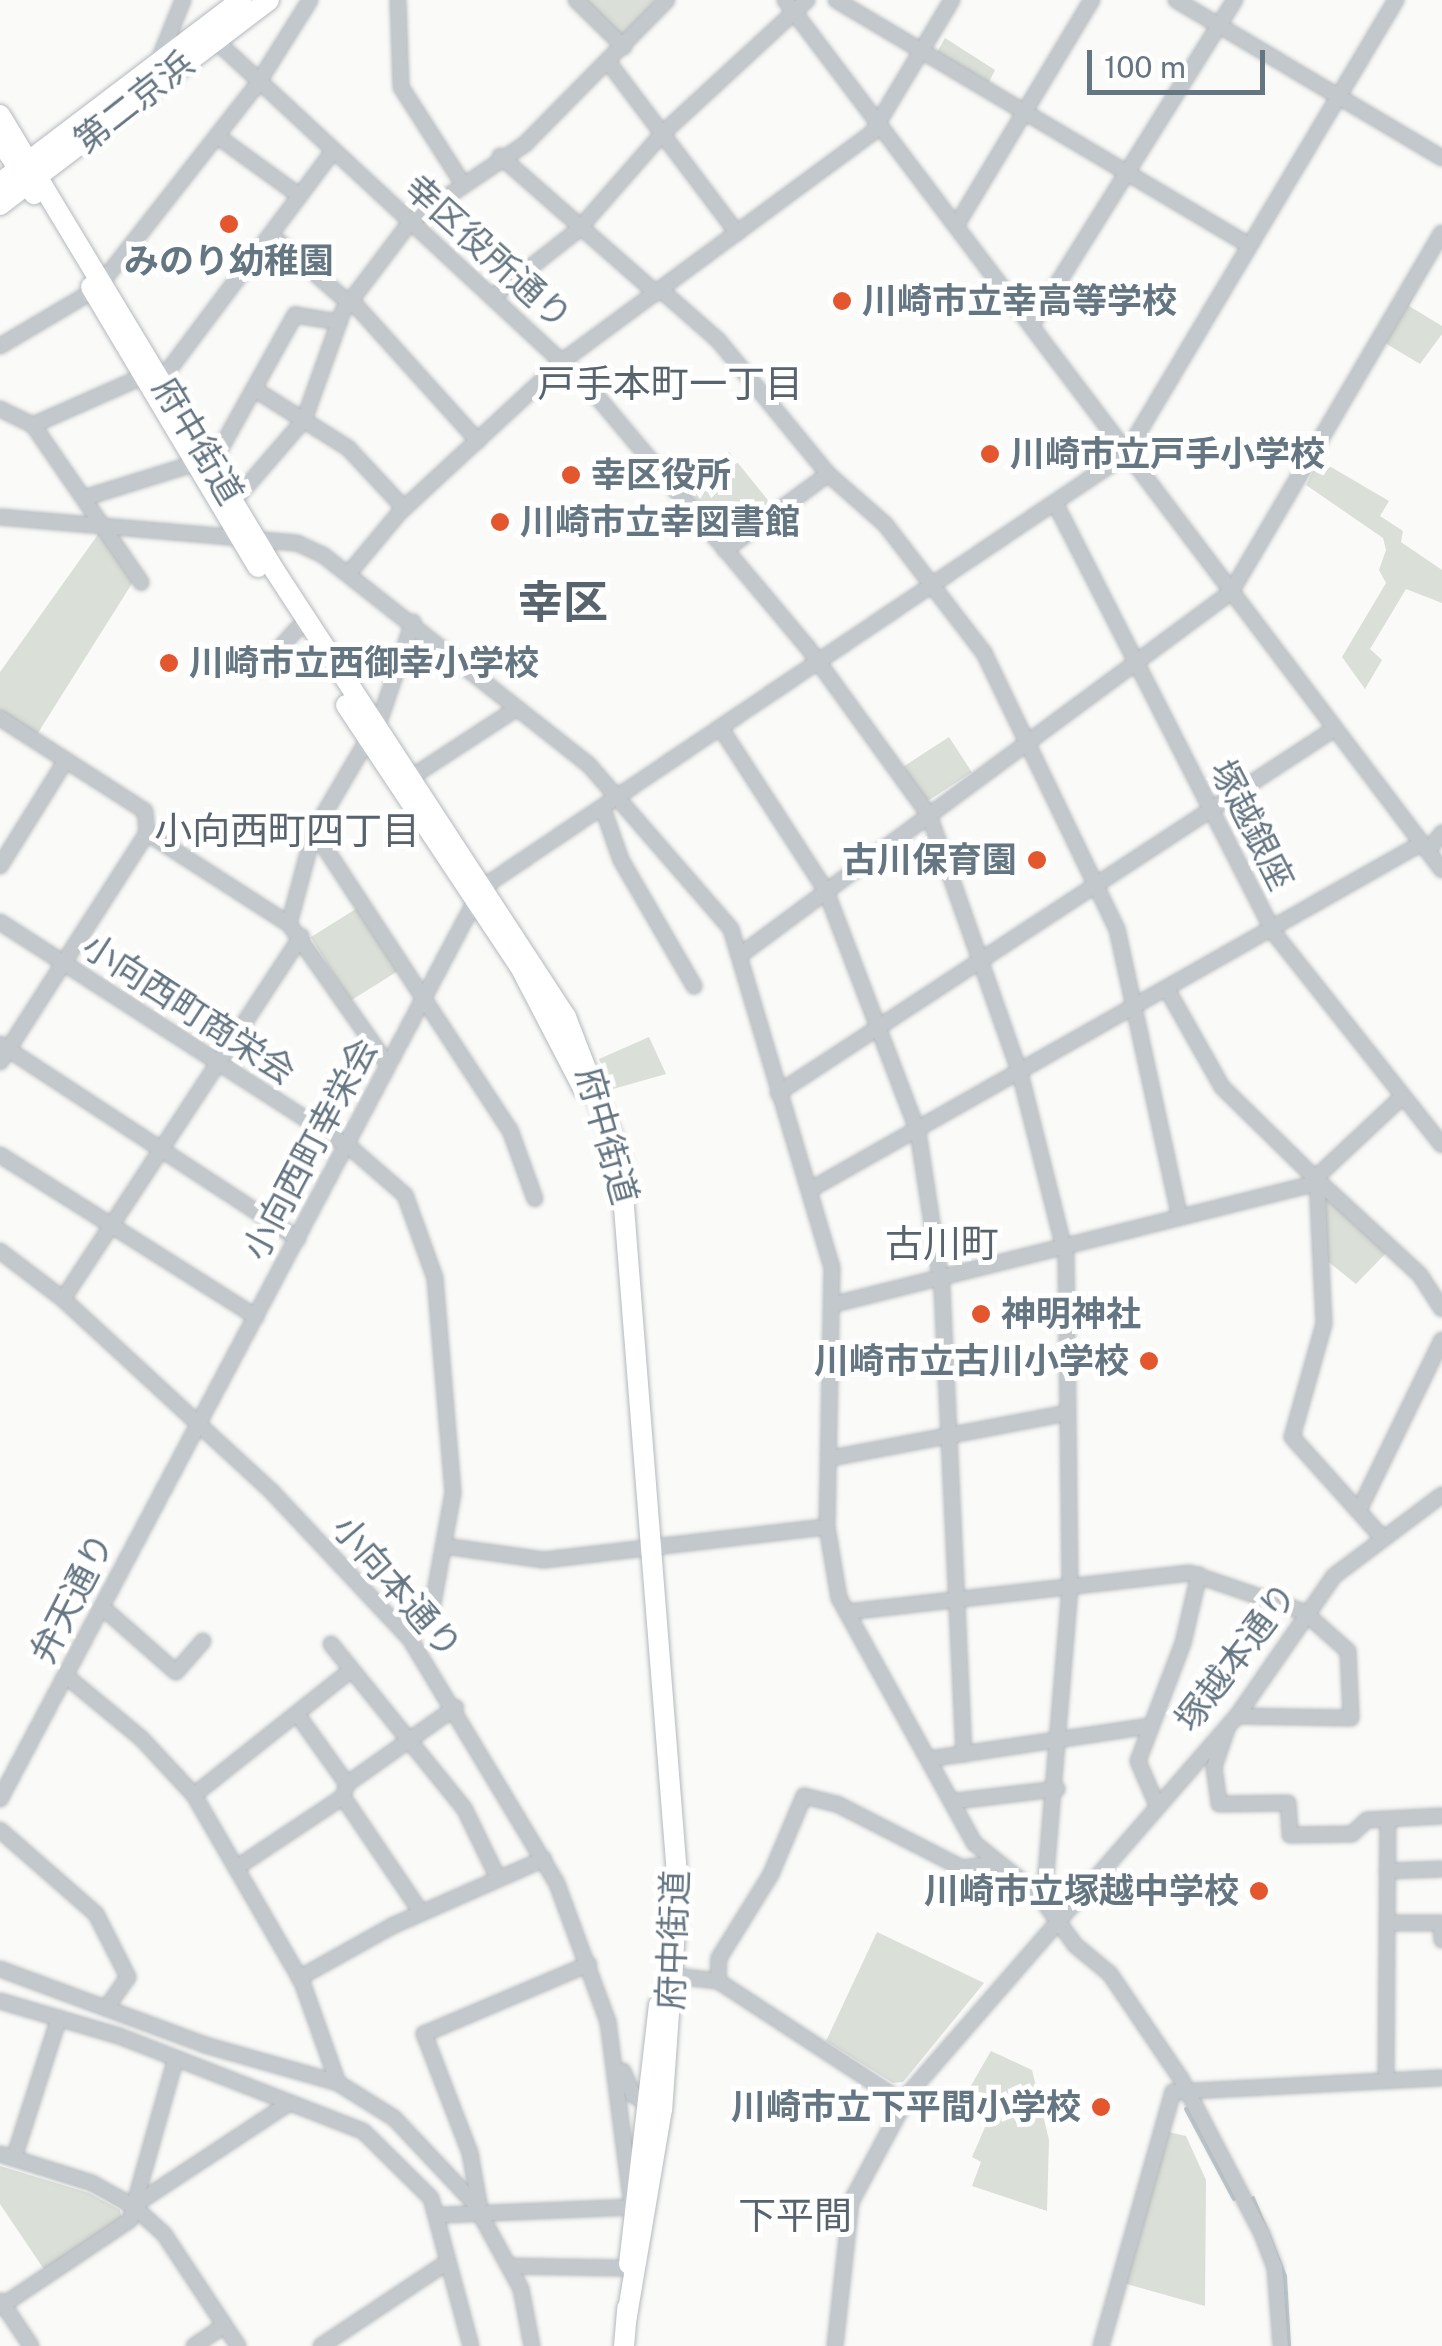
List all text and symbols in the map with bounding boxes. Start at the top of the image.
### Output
scale bar [1092,30,1270,92]
street label: 第二京浜 [66,42,202,162]
text: 100 m [1104,49,1186,85]
street label: 幸区役所通り [396,166,580,338]
marker: みのり幼稚園 [218,213,240,235]
place label: みのり幼稚園 [124,240,334,282]
place label: 川崎市立幸高等学校 [862,280,1177,322]
marker: 川崎市立幸高等学校 [831,290,853,312]
district label: 戸手本町一丁目 [537,361,803,407]
street label: 府中街道 [144,370,252,512]
place label: 川崎市立戸手小学校 [1010,433,1325,475]
marker: 川崎市立戸手小学校 [979,443,1001,465]
place label: 幸区役所 [591,454,731,496]
marker: 幸区役所 [560,464,582,486]
place label: 川崎市立幸図書館 [520,501,800,543]
marker: 川崎市立幸図書館 [489,511,511,533]
district label: 幸区 [518,575,608,629]
place label: 川崎市立西御幸小学校 [189,642,539,684]
marker: 川崎市立西御幸小学校 [158,652,180,674]
street label: 塚越銀座 [1202,753,1302,897]
district label: 小向西町四丁目 [154,808,420,854]
place label: 古川保育園 [842,839,1017,881]
marker: 古川保育園 [1026,849,1048,871]
street label: 小向西町商栄会 [75,925,303,1093]
street label: 小向西町幸栄会 [234,1031,386,1267]
street label: 府中街道 [568,1063,646,1209]
district label: 古川町 [885,1221,999,1267]
place label: 神明神社 [1001,1293,1141,1335]
marker: 神明神社 [970,1303,992,1325]
place label: 川崎市立古川小学校 [814,1340,1129,1382]
marker: 川崎市立古川小学校 [1138,1350,1160,1372]
street label: 小向本通り [324,1507,470,1667]
street label: 弁天通り [22,1526,122,1670]
street label: 塚越本通り [1167,1574,1305,1740]
street label: 府中街道 [650,1869,696,2011]
place label: 川崎市立塚越中学校 [924,1870,1239,1912]
marker: 川崎市立塚越中学校 [1248,1880,1270,1902]
place label: 川崎市立下平間小学校 [731,2086,1081,2128]
marker: 川崎市立下平間小学校 [1090,2096,1112,2118]
district label: 下平間 [738,2193,852,2239]

